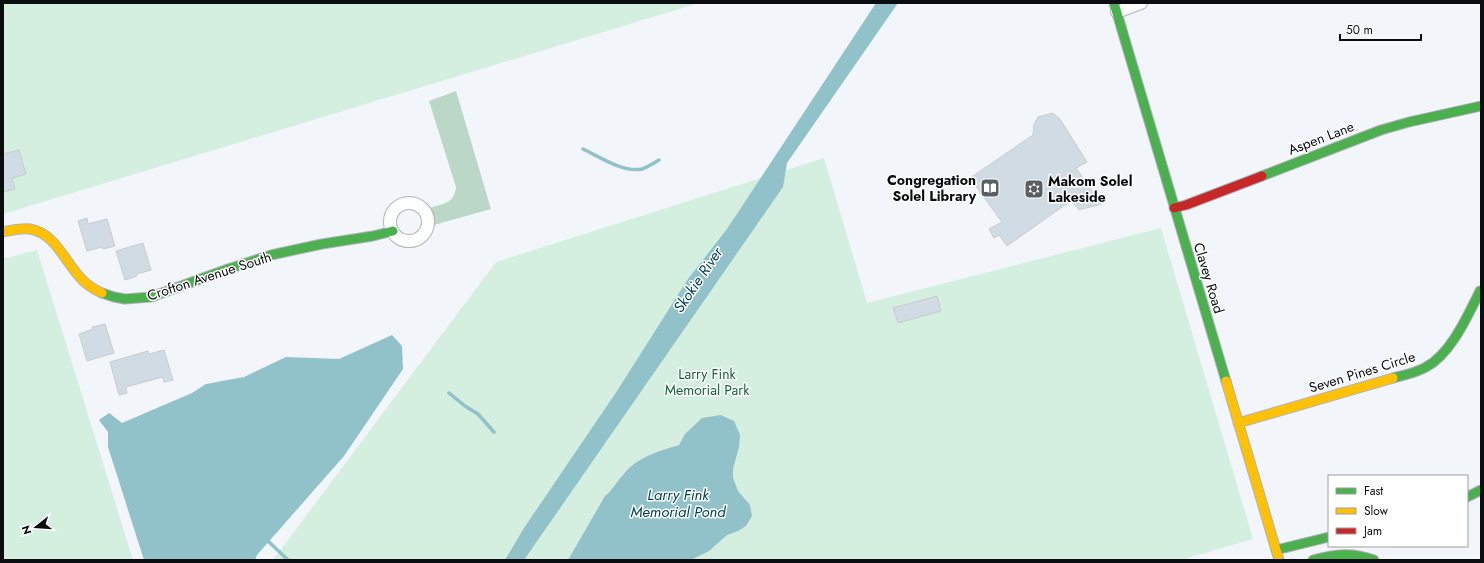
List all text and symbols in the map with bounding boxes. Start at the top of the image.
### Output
scale bar [1340,16,1421,42]
text: 50 m [1346,21,1373,39]
street label: Aspen Lane [1285,116,1357,160]
place label: Congregation Solel Library [887,170,977,206]
place label: Makom Solel Lakeside [1048,171,1132,207]
library icon: Congregation Solel Library [979,177,1001,199]
synagogue icon: Makom Solel Lakeside [1023,178,1045,200]
street label: Clavey Road [1189,240,1229,316]
water label: Skokie River [668,242,729,317]
street label: Crofton Avenue South [144,246,274,306]
street label: Seven Pines Circle [1306,346,1418,398]
park label: Larry Fink Memorial Park [665,364,750,400]
legend [1328,475,1468,547]
text: Fast [1364,482,1383,500]
water label: Larry Fink Memorial Pond [631,484,726,523]
text: Slow [1364,502,1389,520]
north arrow [16,507,56,547]
text: Jam [1362,522,1382,540]
text: N [18,523,35,536]

